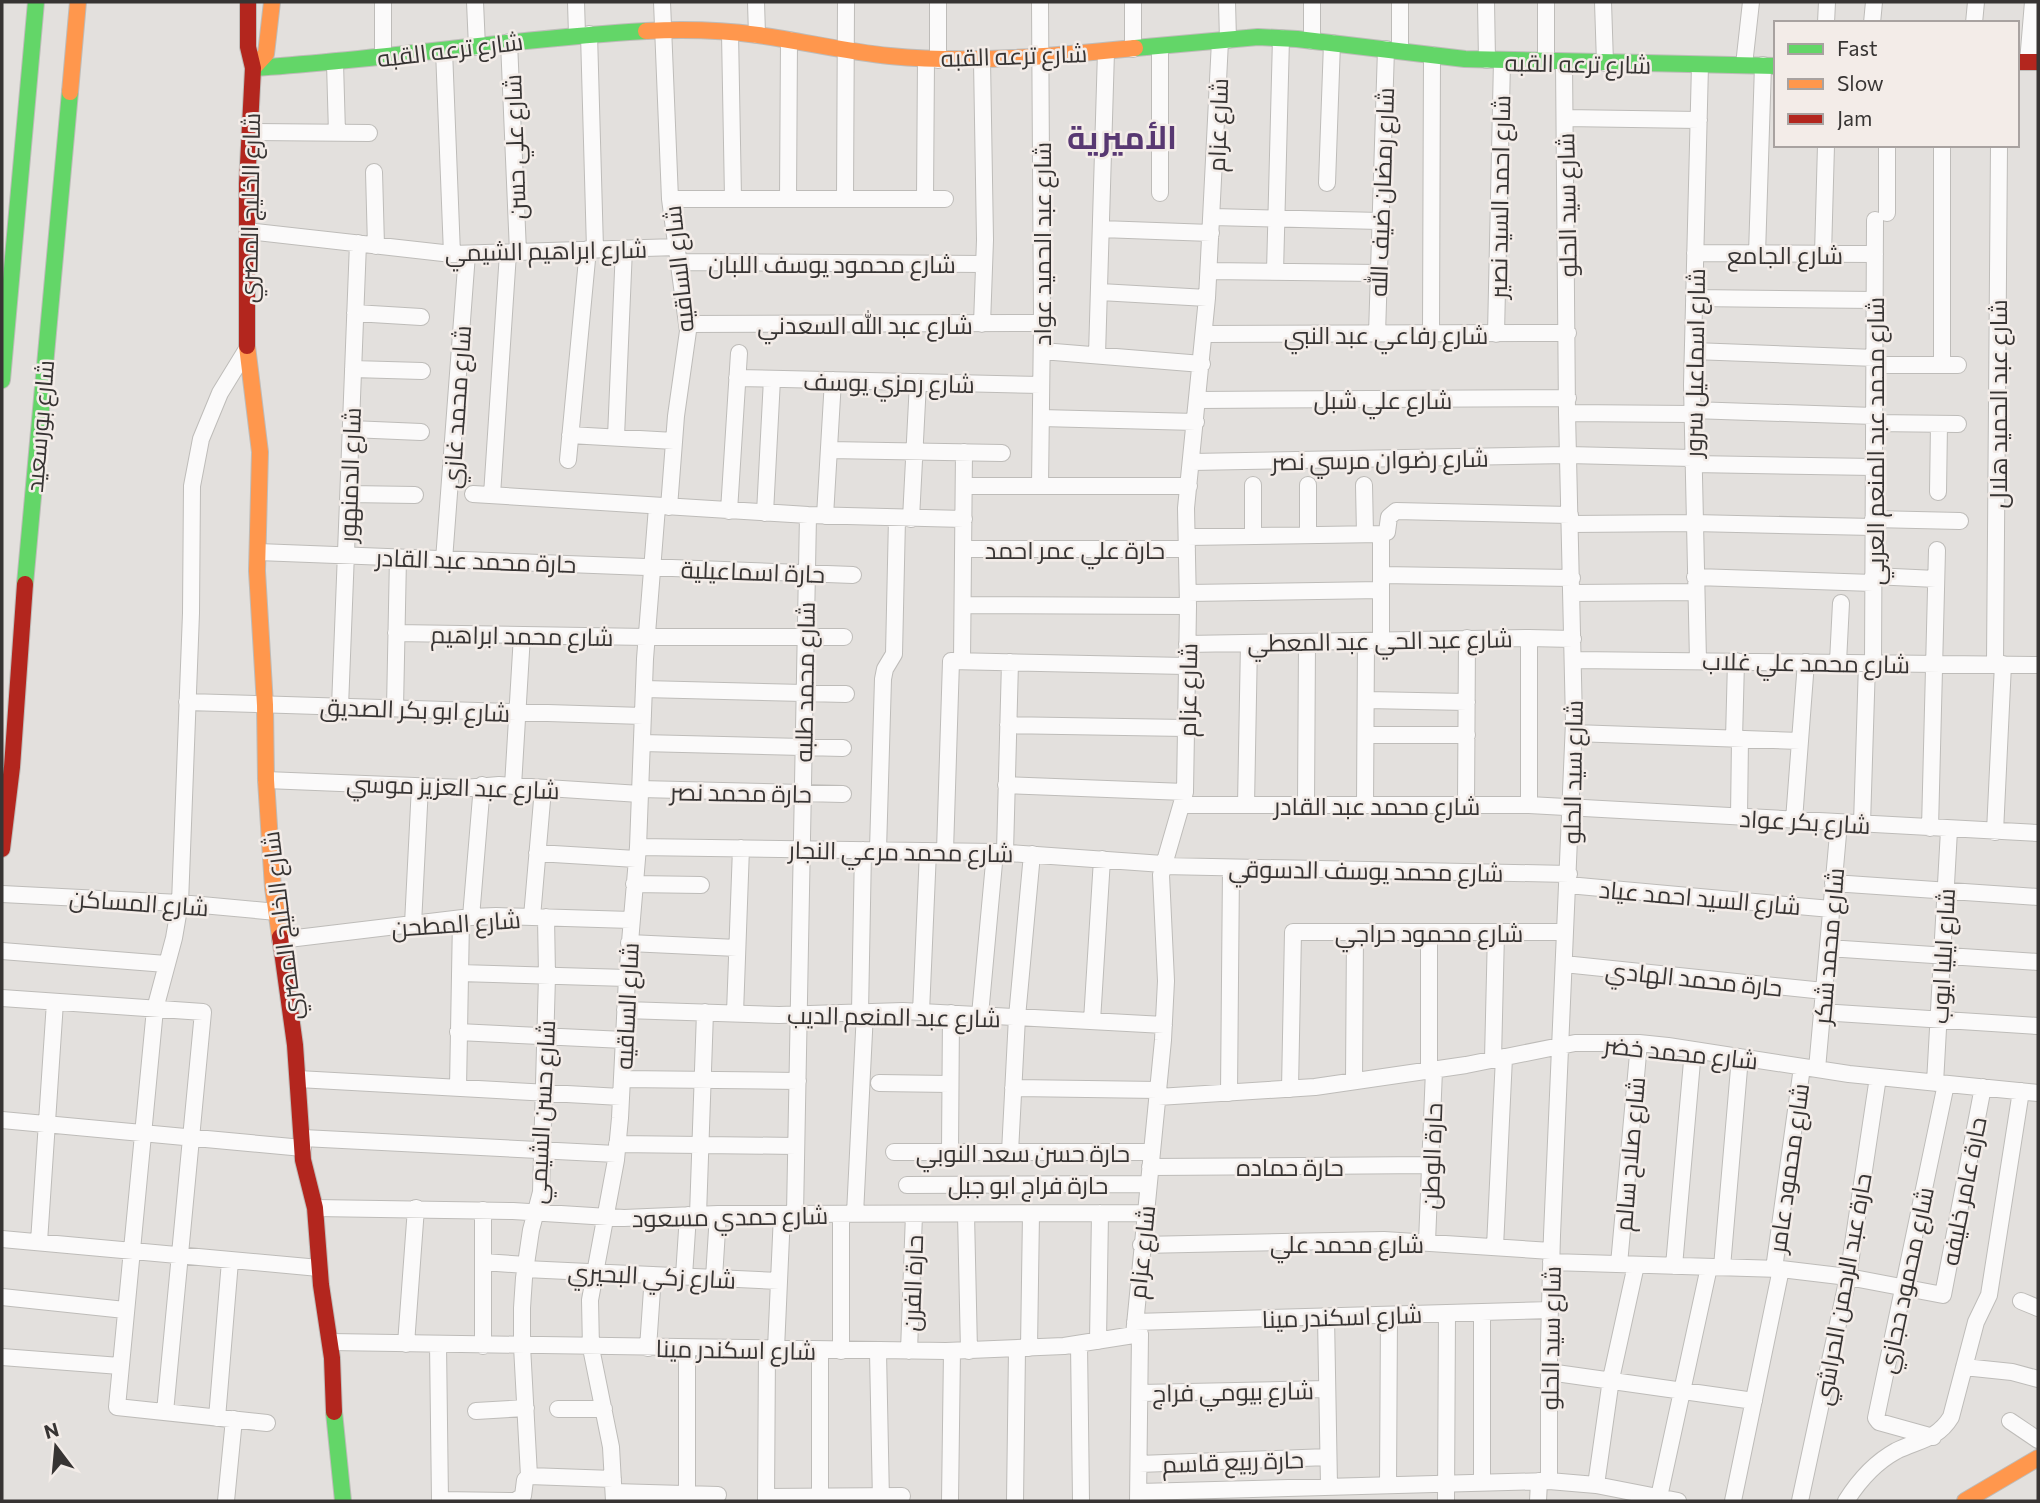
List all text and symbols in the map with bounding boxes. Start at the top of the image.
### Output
legend [1774,21,2019,147]
street label: شارع ترعه القبه [375,26,525,75]
text: Fast [1837,35,1878,60]
street label: شارع ترعه القبه [940,38,1088,75]
street label: شارع ترعه القبه [1504,47,1652,82]
text: Slow [1837,70,1884,95]
street label: شارع علي حسن [497,74,537,220]
street label: شارع عزام [1201,78,1236,173]
street label: شارع رمضان ضيف الله [1363,87,1402,297]
street label: شارع احمد السيد نصير [1483,95,1518,301]
text: Jam [1837,105,1872,130]
street label: شارع الخليج المصري [233,113,270,303]
district label: الأميرية [1067,116,1177,157]
street label: شارع سيد الحلو [1550,133,1585,277]
street label: شارع عبد الحميد عواد [1027,142,1059,346]
street label: شارع الساقيه [657,204,702,334]
street label: شارع ابراهيم الشيمي [445,234,648,272]
street label: شارع الجامع [1727,240,1843,272]
street label: شارع محمود يوسف اللبان [708,249,956,281]
street label: شارع اسماعيل سرور [1678,268,1713,460]
street label: شارع محمد عبد المنعم العربي [1860,297,1895,585]
street label: شارع عبد الحميد هلال [1983,299,2015,509]
street label: شارع عبد الله السعدني [757,310,973,345]
street label: شارع رفاعي عبد النبي [1284,320,1488,355]
street label: شارع محمد غازي [436,324,481,490]
street label: شارع بورسعيد [19,359,62,494]
street label: شارع رمزي يوسف [803,366,975,403]
street label: شارع علي شبل [1314,385,1452,420]
street label: شارع الدمنهور [332,407,369,545]
street label: شارع رضوان مرسي نصر [1269,443,1489,480]
street label: حارة علي عمر احمد [985,535,1165,570]
street label: حارة محمد عبد القادر [373,542,577,578]
street label: حارة اسماعيلية [680,554,826,588]
street label: شارع محمد طلبه [788,601,823,763]
street label: شارع محمد ابراهيم [430,619,614,654]
street label: شارع عبد الحي عبد المعطي [1247,623,1513,663]
street label: شارع عزام [1172,643,1205,737]
street label: شارع محمد علي غلاب [1702,646,1910,684]
street label: شارع ابو بكر الصديق [319,691,511,730]
street label: شارع سيد الحلو [1556,700,1591,844]
street label: شارع عبد العزيز موسي [346,768,560,809]
street label: حارة محمد نصر [668,776,812,808]
street label: شارع محمد عبد القادر [1272,791,1480,823]
street label: شارع بكر عواد [1739,803,1871,842]
street label: شارع الخليج المصري [255,829,312,1022]
street label: شارع محمد مرعي النجار [786,835,1014,873]
street label: شارع محمد يوسف الدسوقي [1228,853,1504,893]
street label: شارع محمد شكر [1807,866,1852,1028]
street label: شارع السيد احمد عياد [1598,874,1802,923]
street label: شارع المساكن [68,883,210,924]
street label: شارع ايليا ايوب [1924,887,1963,1025]
street label: شارع المطحن [390,904,522,945]
street label: شارع محمود حراجي [1335,918,1523,953]
street label: شارع الساقيه [608,942,647,1071]
street label: حارة محمد الهادي [1603,954,1784,1007]
street label: شارع عبد المنعم الديب [787,1000,1001,1035]
street label: شارع حسن الشيمي [522,1019,566,1205]
street label: شارع محمد خضر [1600,1029,1759,1077]
street label: شارع صلاح سالم [1608,1076,1653,1233]
street label: شارع محمود عامر [1761,1081,1817,1257]
street label: حارة الوطن [1415,1102,1448,1210]
street label: حارة عامر خليفه [1934,1114,1992,1268]
street label: حارة حسن سعد النوبي [916,1138,1130,1173]
street label: حارة حماده [1236,1152,1344,1181]
street label: حارة فراج ابو جبل [948,1170,1108,1202]
street label: حارة عبد الرحمن الحراشي [1807,1171,1882,1408]
street label: شارع محمود حجازي [1871,1184,1944,1377]
street label: شارع حمدي مسعود [632,1200,828,1237]
street label: شارع عزام [1122,1204,1163,1301]
street label: شارع محمد علي [1270,1229,1424,1264]
street label: حارة الفرن [896,1234,929,1332]
street label: شارع زكي البحيري [567,1256,737,1300]
street label: شارع سيد الحلو [1534,1266,1569,1410]
street label: شارع اسكندر مينا [1261,1299,1423,1336]
street label: شارع اسكندر مينا [655,1333,817,1368]
street label: شارع بيومي فراج [1152,1375,1314,1413]
north arrow [21,1412,91,1482]
text: N [41,1417,61,1443]
street label: حارة ربيع قاسم [1161,1444,1305,1481]

